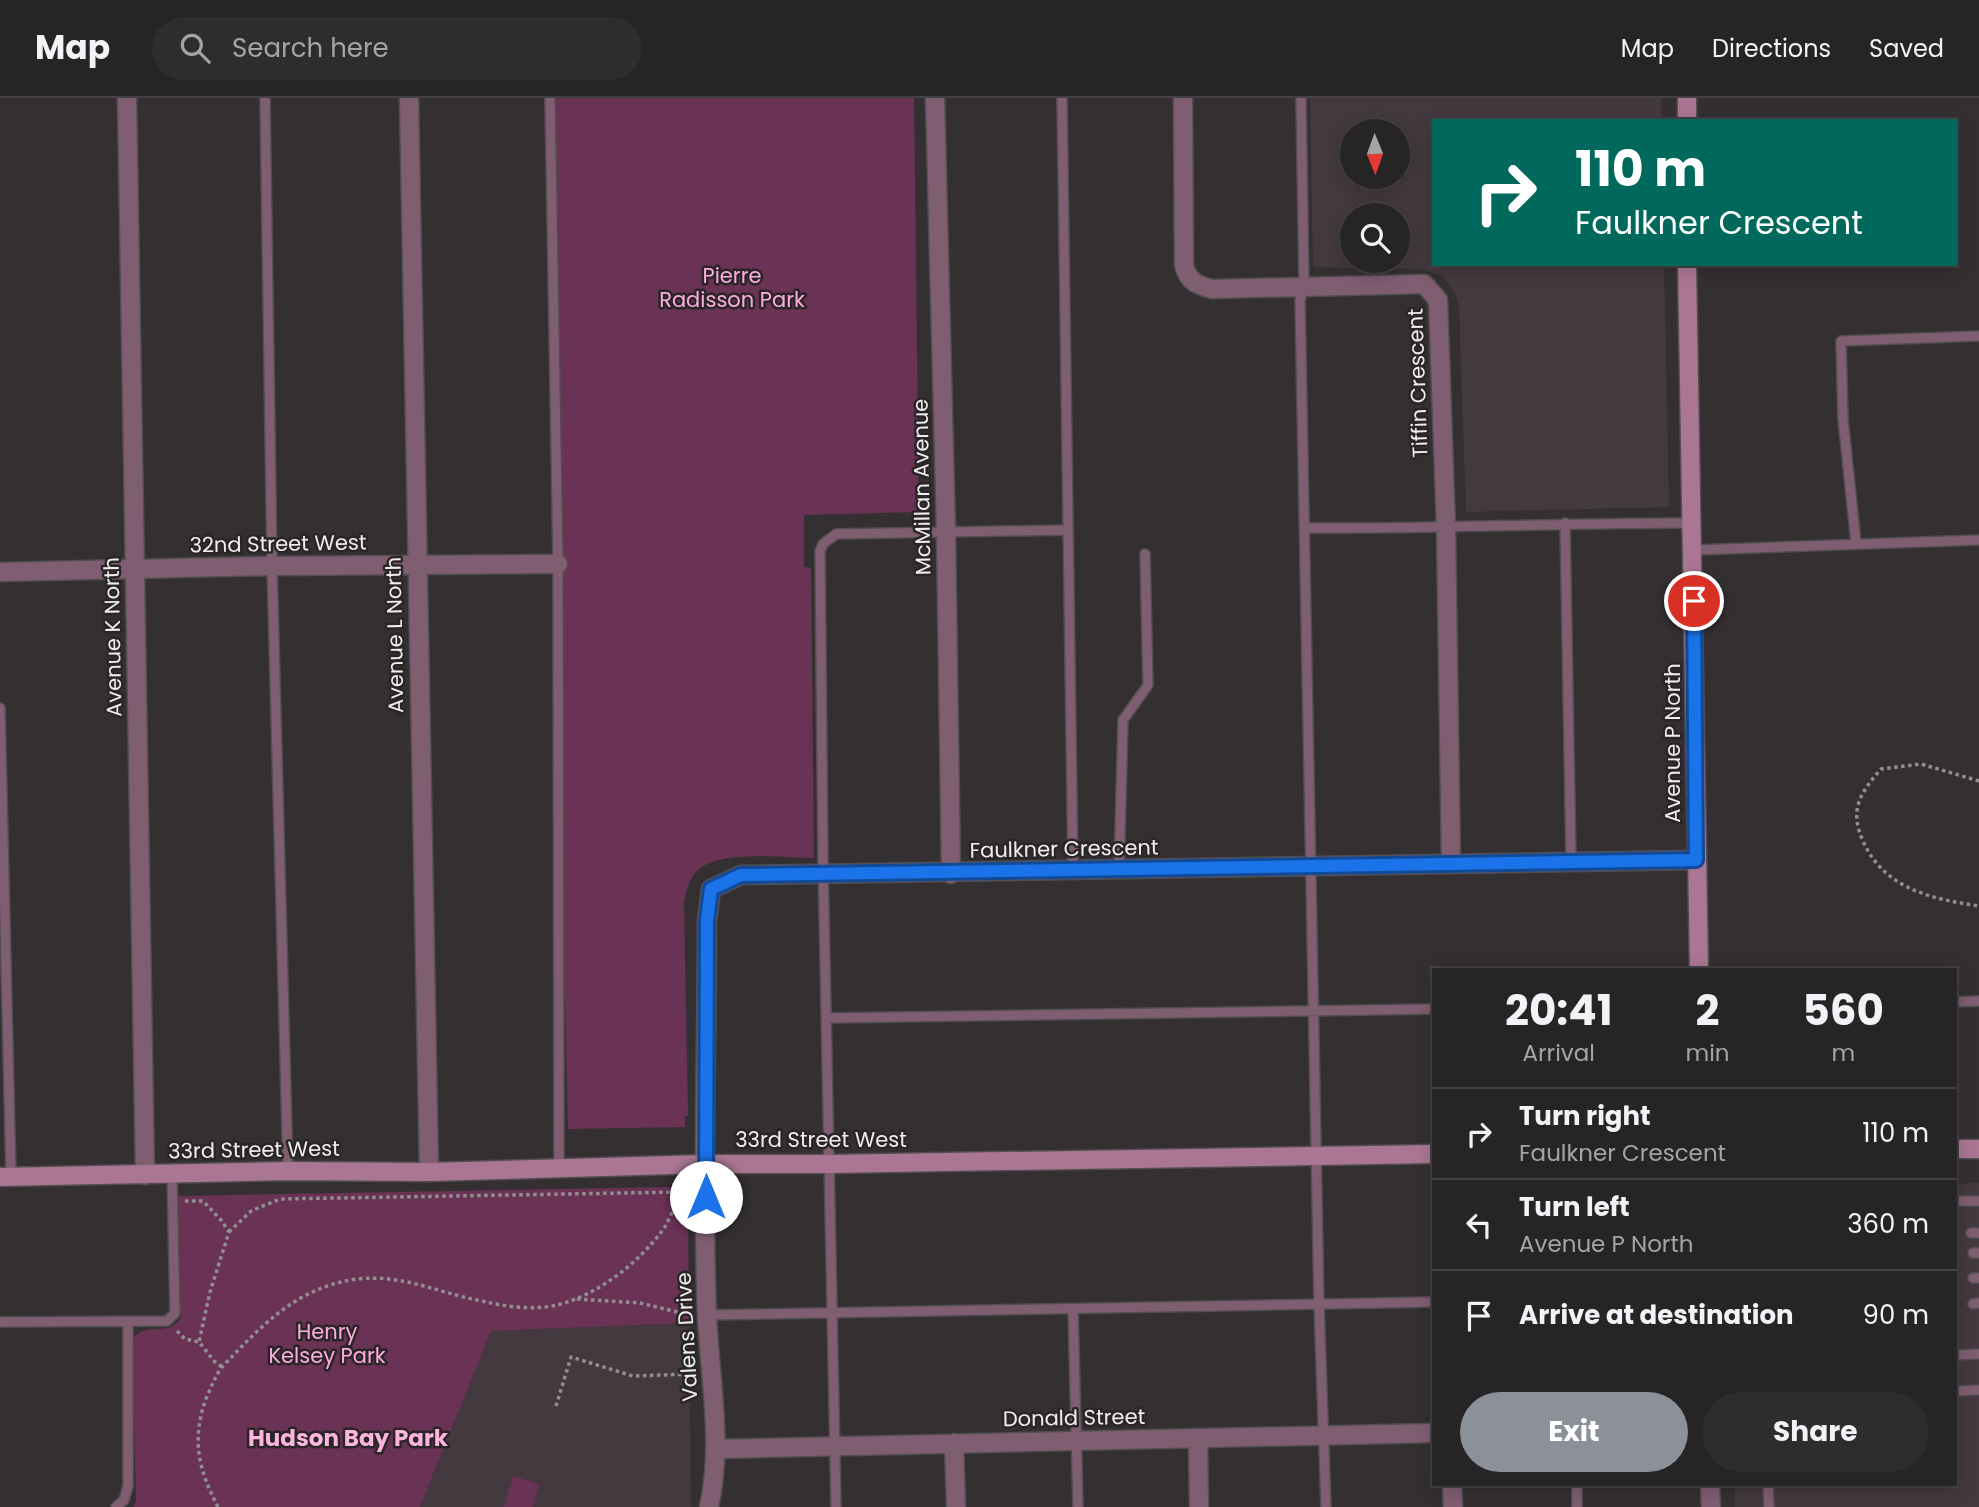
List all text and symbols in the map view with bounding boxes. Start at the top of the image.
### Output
search box [152,17,642,80]
text: Map [35,24,110,71]
icon: search [176,29,214,67]
text: Search here [232,30,389,66]
text: Map [1621,32,1674,65]
text: Directions [1712,32,1831,65]
text: Saved [1869,32,1944,65]
north arrow [1340,119,1410,189]
map controls [1340,119,1410,273]
text: 110 m [1575,135,1706,203]
icon: right [1460,147,1551,238]
text: Faulkner Crescent [1575,200,1863,245]
button: search [1340,203,1410,273]
park label: Pierre Radisson Park [659,261,805,314]
street label: Tiffin Crescent [1400,308,1435,458]
street label: McMillan Avenue [905,399,938,576]
street label: 32nd Street West [189,527,367,560]
street label: Avenue K North [97,557,128,717]
street label: Avenue L North [379,557,410,713]
pin [1664,571,1724,631]
icon: arrive [1675,582,1713,620]
street label: Avenue P North [1658,663,1687,823]
street label: Faulkner Crescent [969,832,1159,865]
text: 20:41 [1505,981,1613,1040]
text: 2 [1696,981,1720,1040]
text: 560 [1803,981,1884,1040]
text: Arrival [1523,1037,1595,1069]
text: min [1686,1037,1730,1069]
text: m [1831,1037,1855,1069]
text: Turn right [1519,1098,1651,1134]
icon: right [1460,1115,1498,1153]
text: 110 m [1862,1115,1929,1151]
street label: 33rd Street West [735,1125,907,1154]
street label: 33rd Street West [168,1134,340,1165]
text: Faulkner Crescent [1519,1137,1726,1169]
position arrow [669,1160,743,1234]
text: Turn left [1519,1189,1630,1225]
icon: left [1460,1206,1498,1244]
text: 360 m [1847,1206,1929,1242]
text: Avenue P North [1519,1228,1694,1260]
street label: Valens Drive [669,1272,704,1402]
icon: arrive [1460,1297,1498,1335]
text: Arrive at destination [1519,1297,1794,1333]
text: 90 m [1863,1297,1929,1333]
park label: Henry Kelsey Park [268,1317,386,1370]
button: Exit [1460,1392,1688,1472]
button: Share [1702,1392,1929,1472]
street label: Donald Street [1003,1402,1145,1433]
district label: Hudson Bay Park [248,1422,449,1454]

